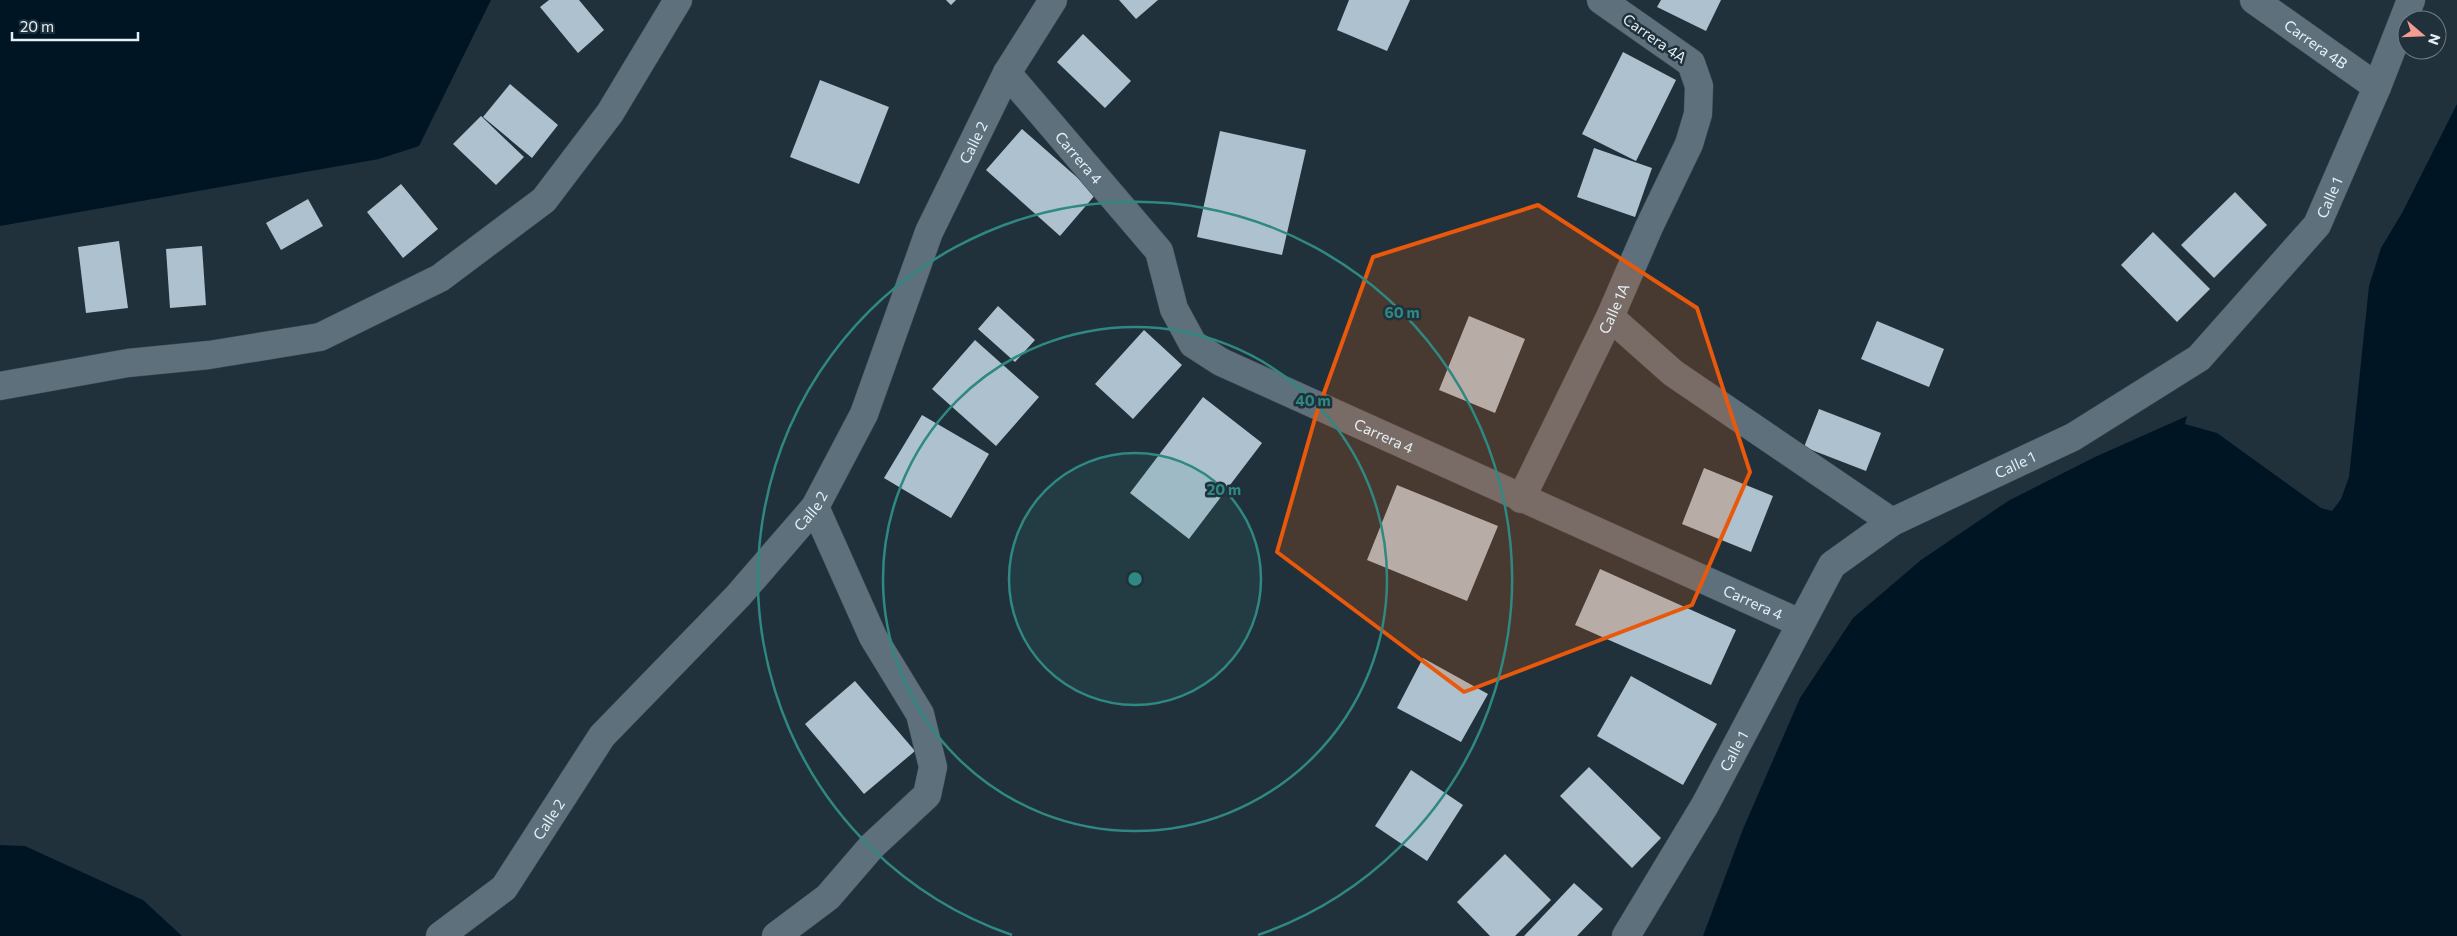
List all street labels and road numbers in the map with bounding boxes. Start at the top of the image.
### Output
street label: Carrera 4A [1620,9,1690,67]
street label: Carrera 4B [2281,15,2351,73]
street label: Calle 2 [955,118,991,166]
street label: Carrera 4 [1052,127,1107,187]
street label: Calle 1 [2312,174,2346,221]
street label: Calle 1A [1594,280,1633,336]
street label: Carrera 4 [1352,414,1417,457]
street label: Calle 1 [1992,447,2038,482]
street label: Calle 2 [790,488,831,534]
street label: Carrera 4 [1721,581,1786,623]
street label: Calle 1 [1716,728,1752,774]
street label: Calle 2 [529,795,568,843]

